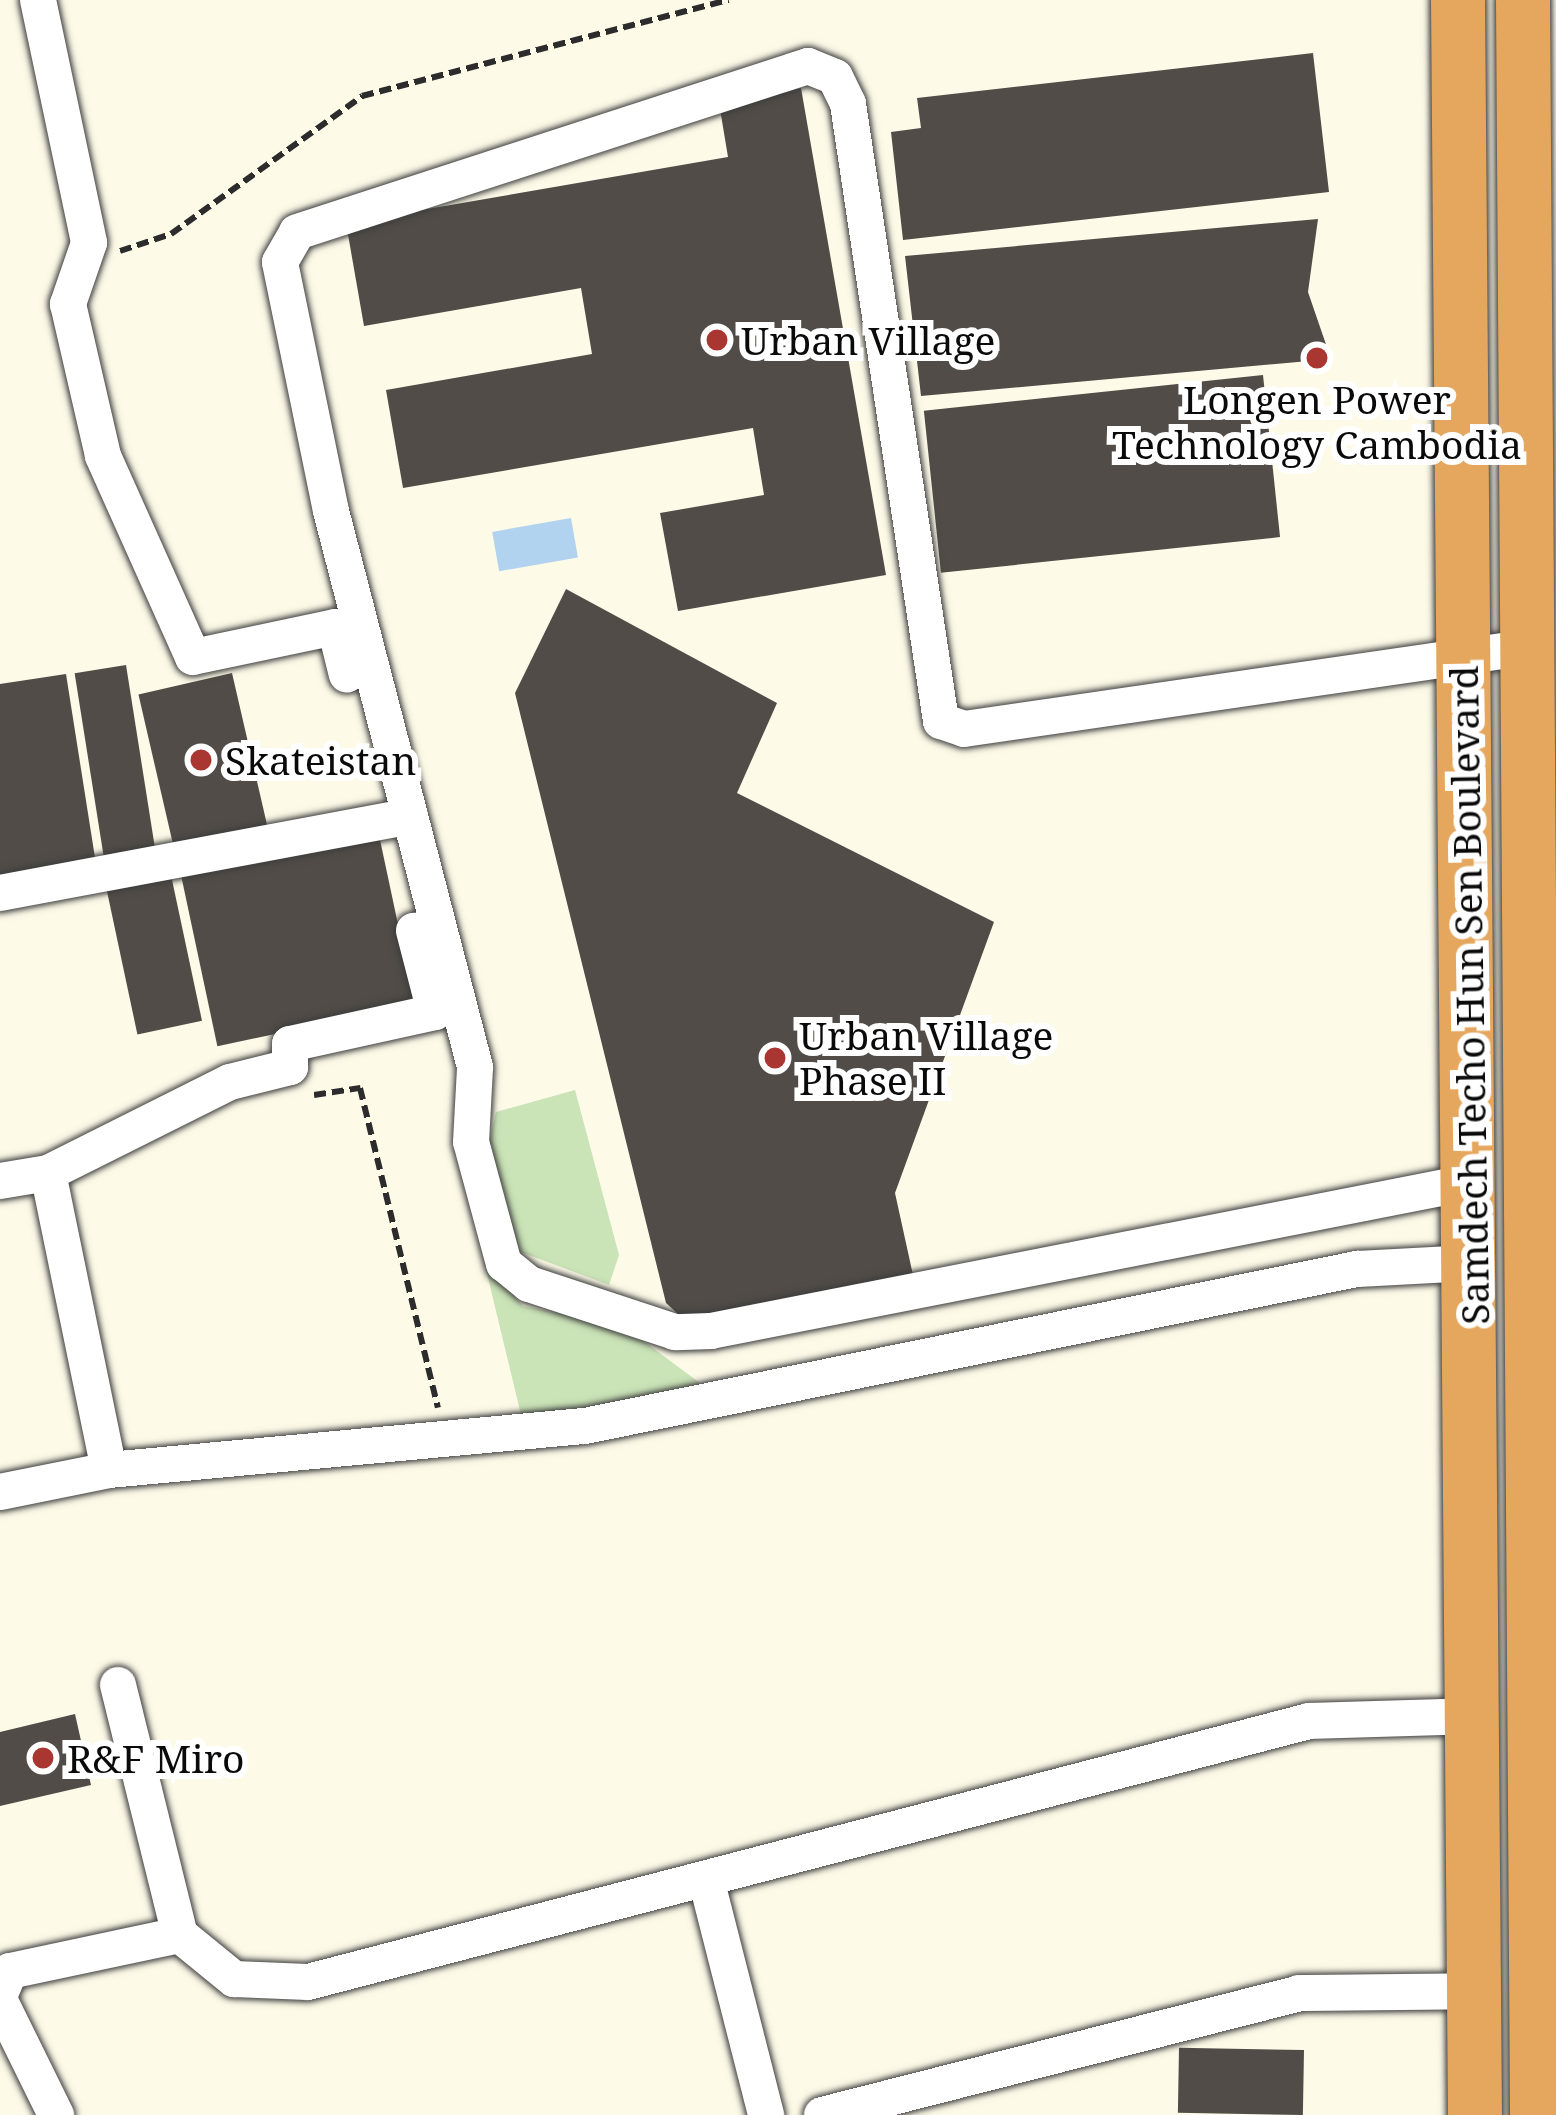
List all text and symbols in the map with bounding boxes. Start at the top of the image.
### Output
place label: Urban Village [741,317,995,363]
marker: Urban Village [704,327,730,353]
marker: Longen Power Technology Cambodia [1304,345,1330,371]
place label: Longen Power Technology Cambodia [1112,377,1522,468]
street label: Samdech Techo Hun Sen Boulevard [1440,665,1498,1325]
place label: Skateistan [225,737,416,783]
marker: Skateistan [188,747,214,773]
place label: Urban Village Phase II [799,1013,1053,1104]
marker: Urban Village Phase II [762,1045,788,1071]
place label: R&F Miro [67,1735,245,1781]
marker: R&F Miro [30,1745,56,1771]

